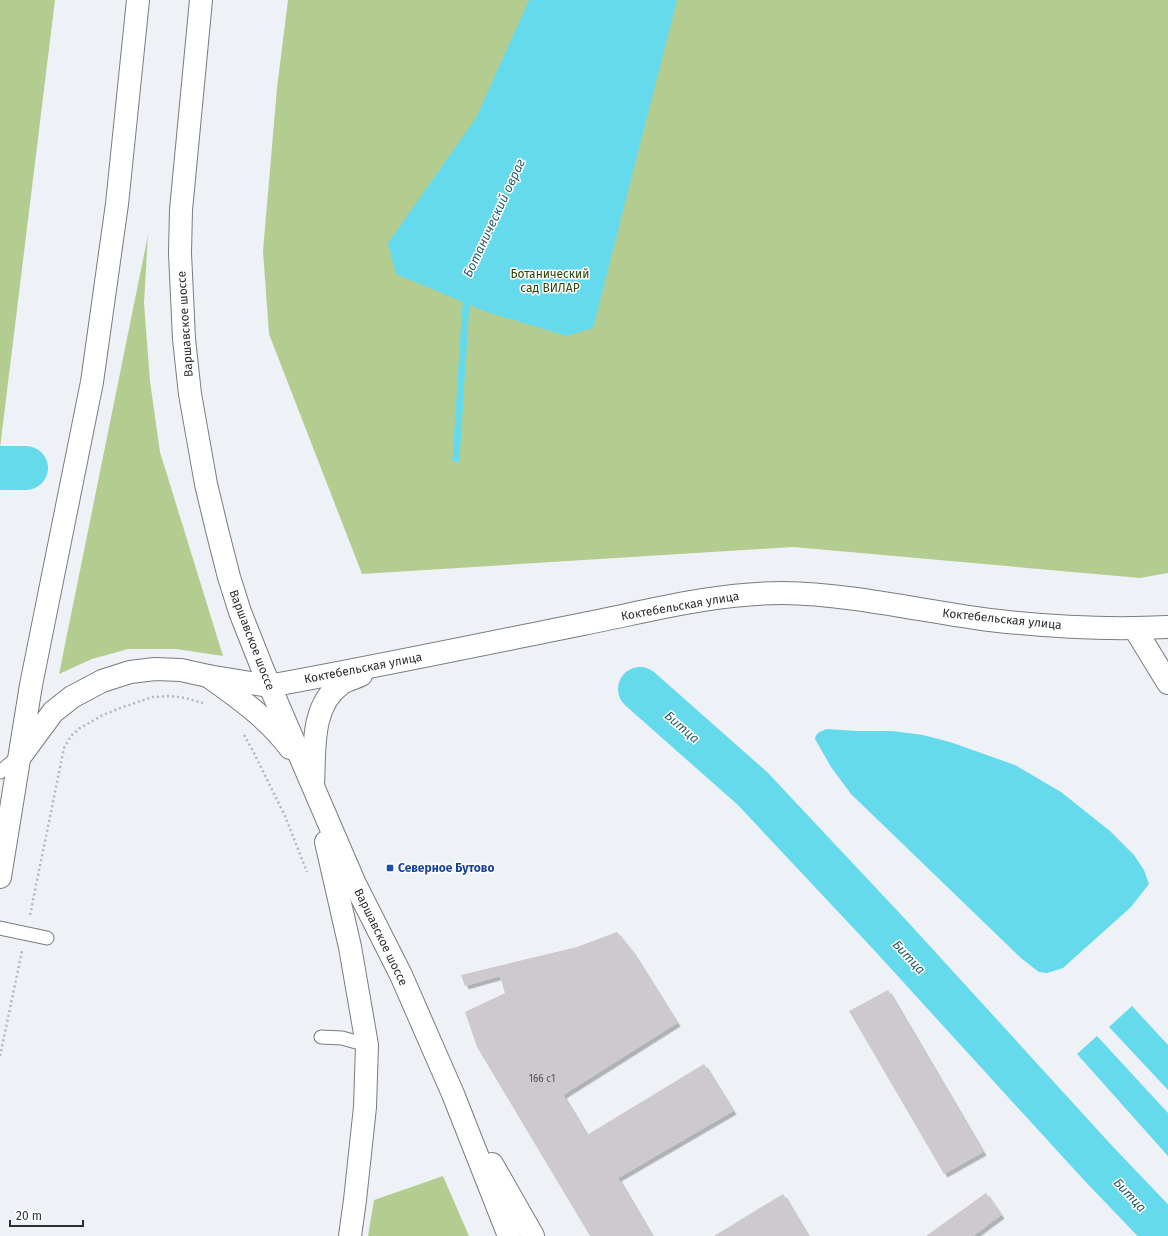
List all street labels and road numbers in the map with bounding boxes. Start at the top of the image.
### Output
street label: Варшавское шоссе [174,270,196,378]
street label: Варшавское шоссе [226,588,278,692]
street label: Коктебельская улица [620,589,740,623]
street label: Коктебельская улица [942,606,1062,632]
street label: Коктебельская улица [303,650,423,686]
street label: Варшавское шоссе [351,886,411,988]

